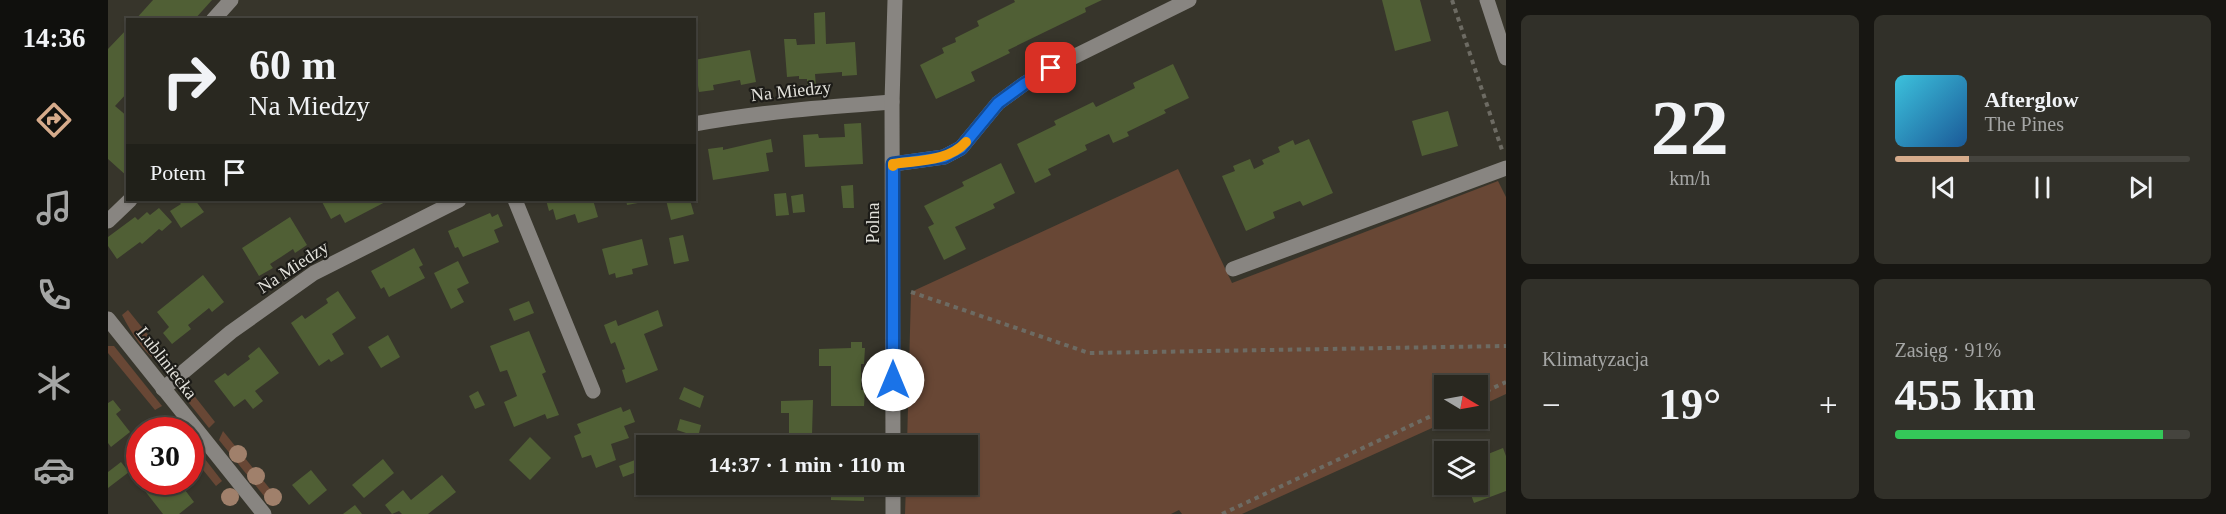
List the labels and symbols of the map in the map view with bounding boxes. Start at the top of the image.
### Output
pin [1025,42,1076,93]
street label: Na Miedzy [750,77,832,105]
street label: Polna [863,202,883,244]
street label: Na Miedzy [254,237,332,297]
street label: Lubliniecka [133,323,201,403]
position arrow [861,348,925,412]
north arrow [1434,375,1488,429]
speed limit sign: 30 [126,417,204,495]

